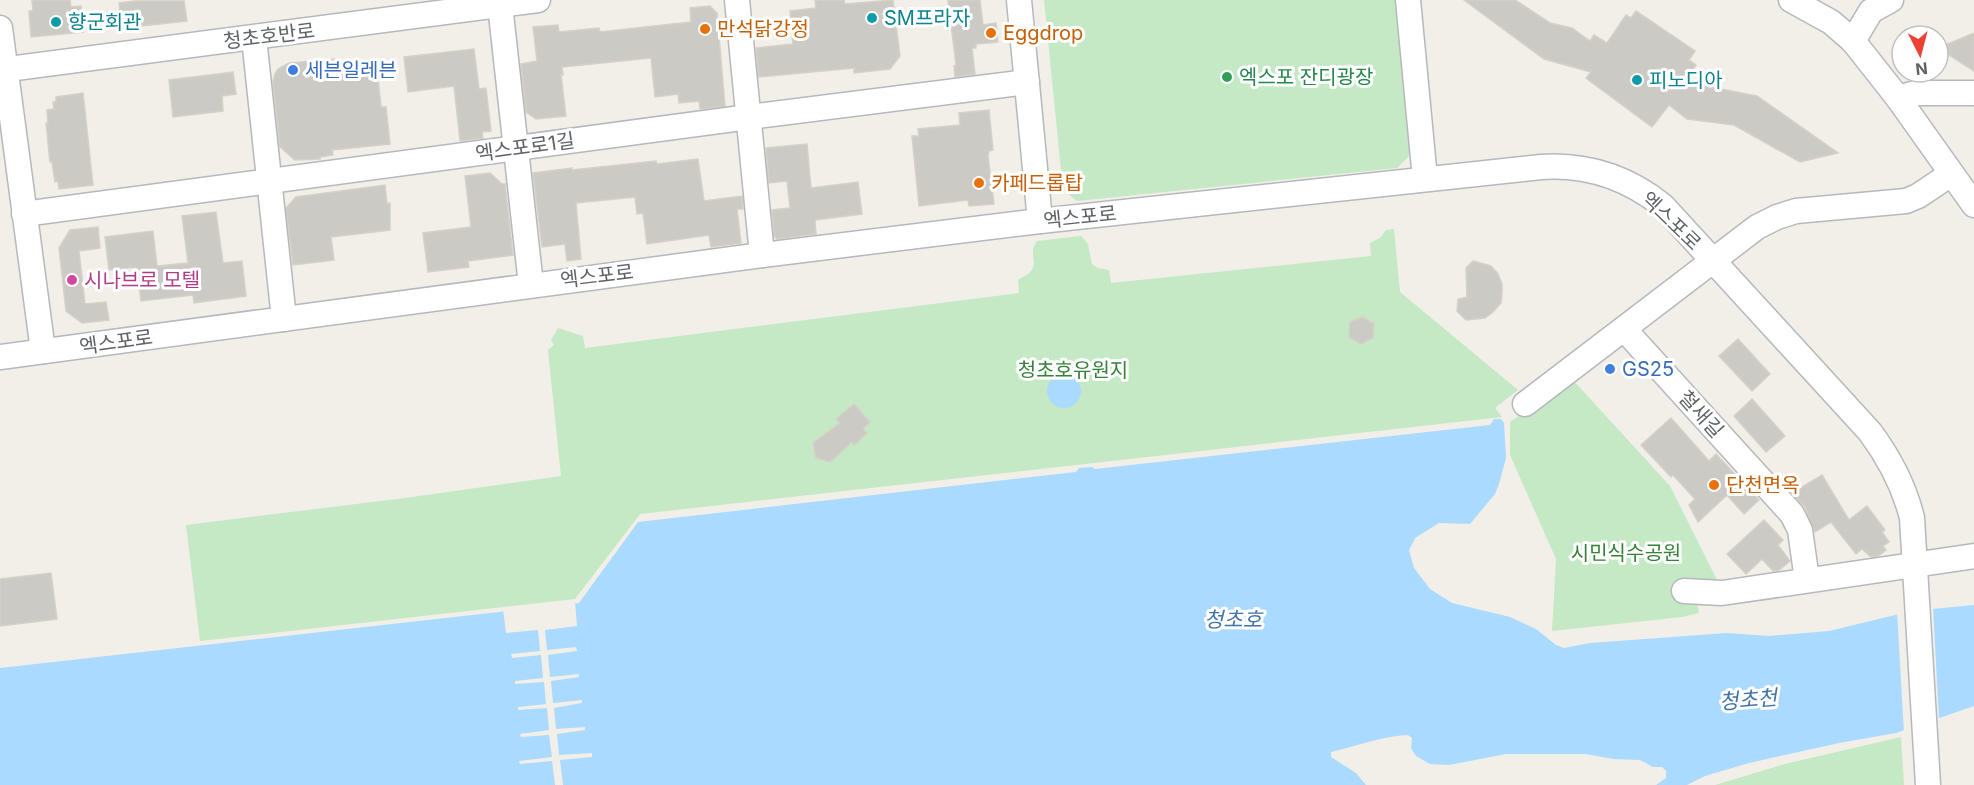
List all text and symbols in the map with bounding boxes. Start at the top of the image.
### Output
place label: SM프라자 [884,6,970,30]
place label: 향군회관 [68,10,142,34]
marker: SM프라자 [865,11,879,25]
marker: 향군회관 [49,15,63,29]
place label: 만석닭강정 [717,17,809,41]
street label: 청초호반로 [222,18,316,54]
place label: Eggdrop [1003,21,1083,45]
marker: 만석닭강정 [698,22,712,36]
north arrow [1890,24,1950,84]
marker: Eggdrop [984,26,998,40]
place label: 세븐일레븐 [305,58,397,82]
text: N [1914,58,1929,80]
marker: 세븐일레븐 [286,63,300,77]
place label: 엑스포 잔디광장 [1239,65,1373,89]
place label: 피노디아 [1649,68,1723,92]
marker: 엑스포 잔디광장 [1220,70,1234,84]
marker: 피노디아 [1630,73,1644,87]
street label: 엑스포로1길 [474,128,576,166]
place label: 카페드롭탑 [991,171,1083,195]
marker: 카페드롭탑 [972,176,986,190]
street label: 엑스포로 [1636,187,1706,255]
street label: 엑스포로 [1042,201,1118,233]
street label: 엑스포로 [559,260,635,292]
place label: 시나브로 모텔 [84,268,200,292]
marker: 시나브로 모텔 [65,273,79,287]
street label: 엑스포로 [78,325,154,359]
place label: GS25 [1622,357,1674,381]
park label: 청초호유원지 [1018,358,1128,382]
marker: GS25 [1603,362,1617,376]
street label: 철새길 [1674,385,1728,443]
place label: 단천면옥 [1726,473,1800,497]
marker: 단천면옥 [1707,478,1721,492]
park label: 시민식수공원 [1571,541,1681,565]
water label: 청초호 [1204,607,1264,632]
water label: 청초천 [1718,684,1781,714]

